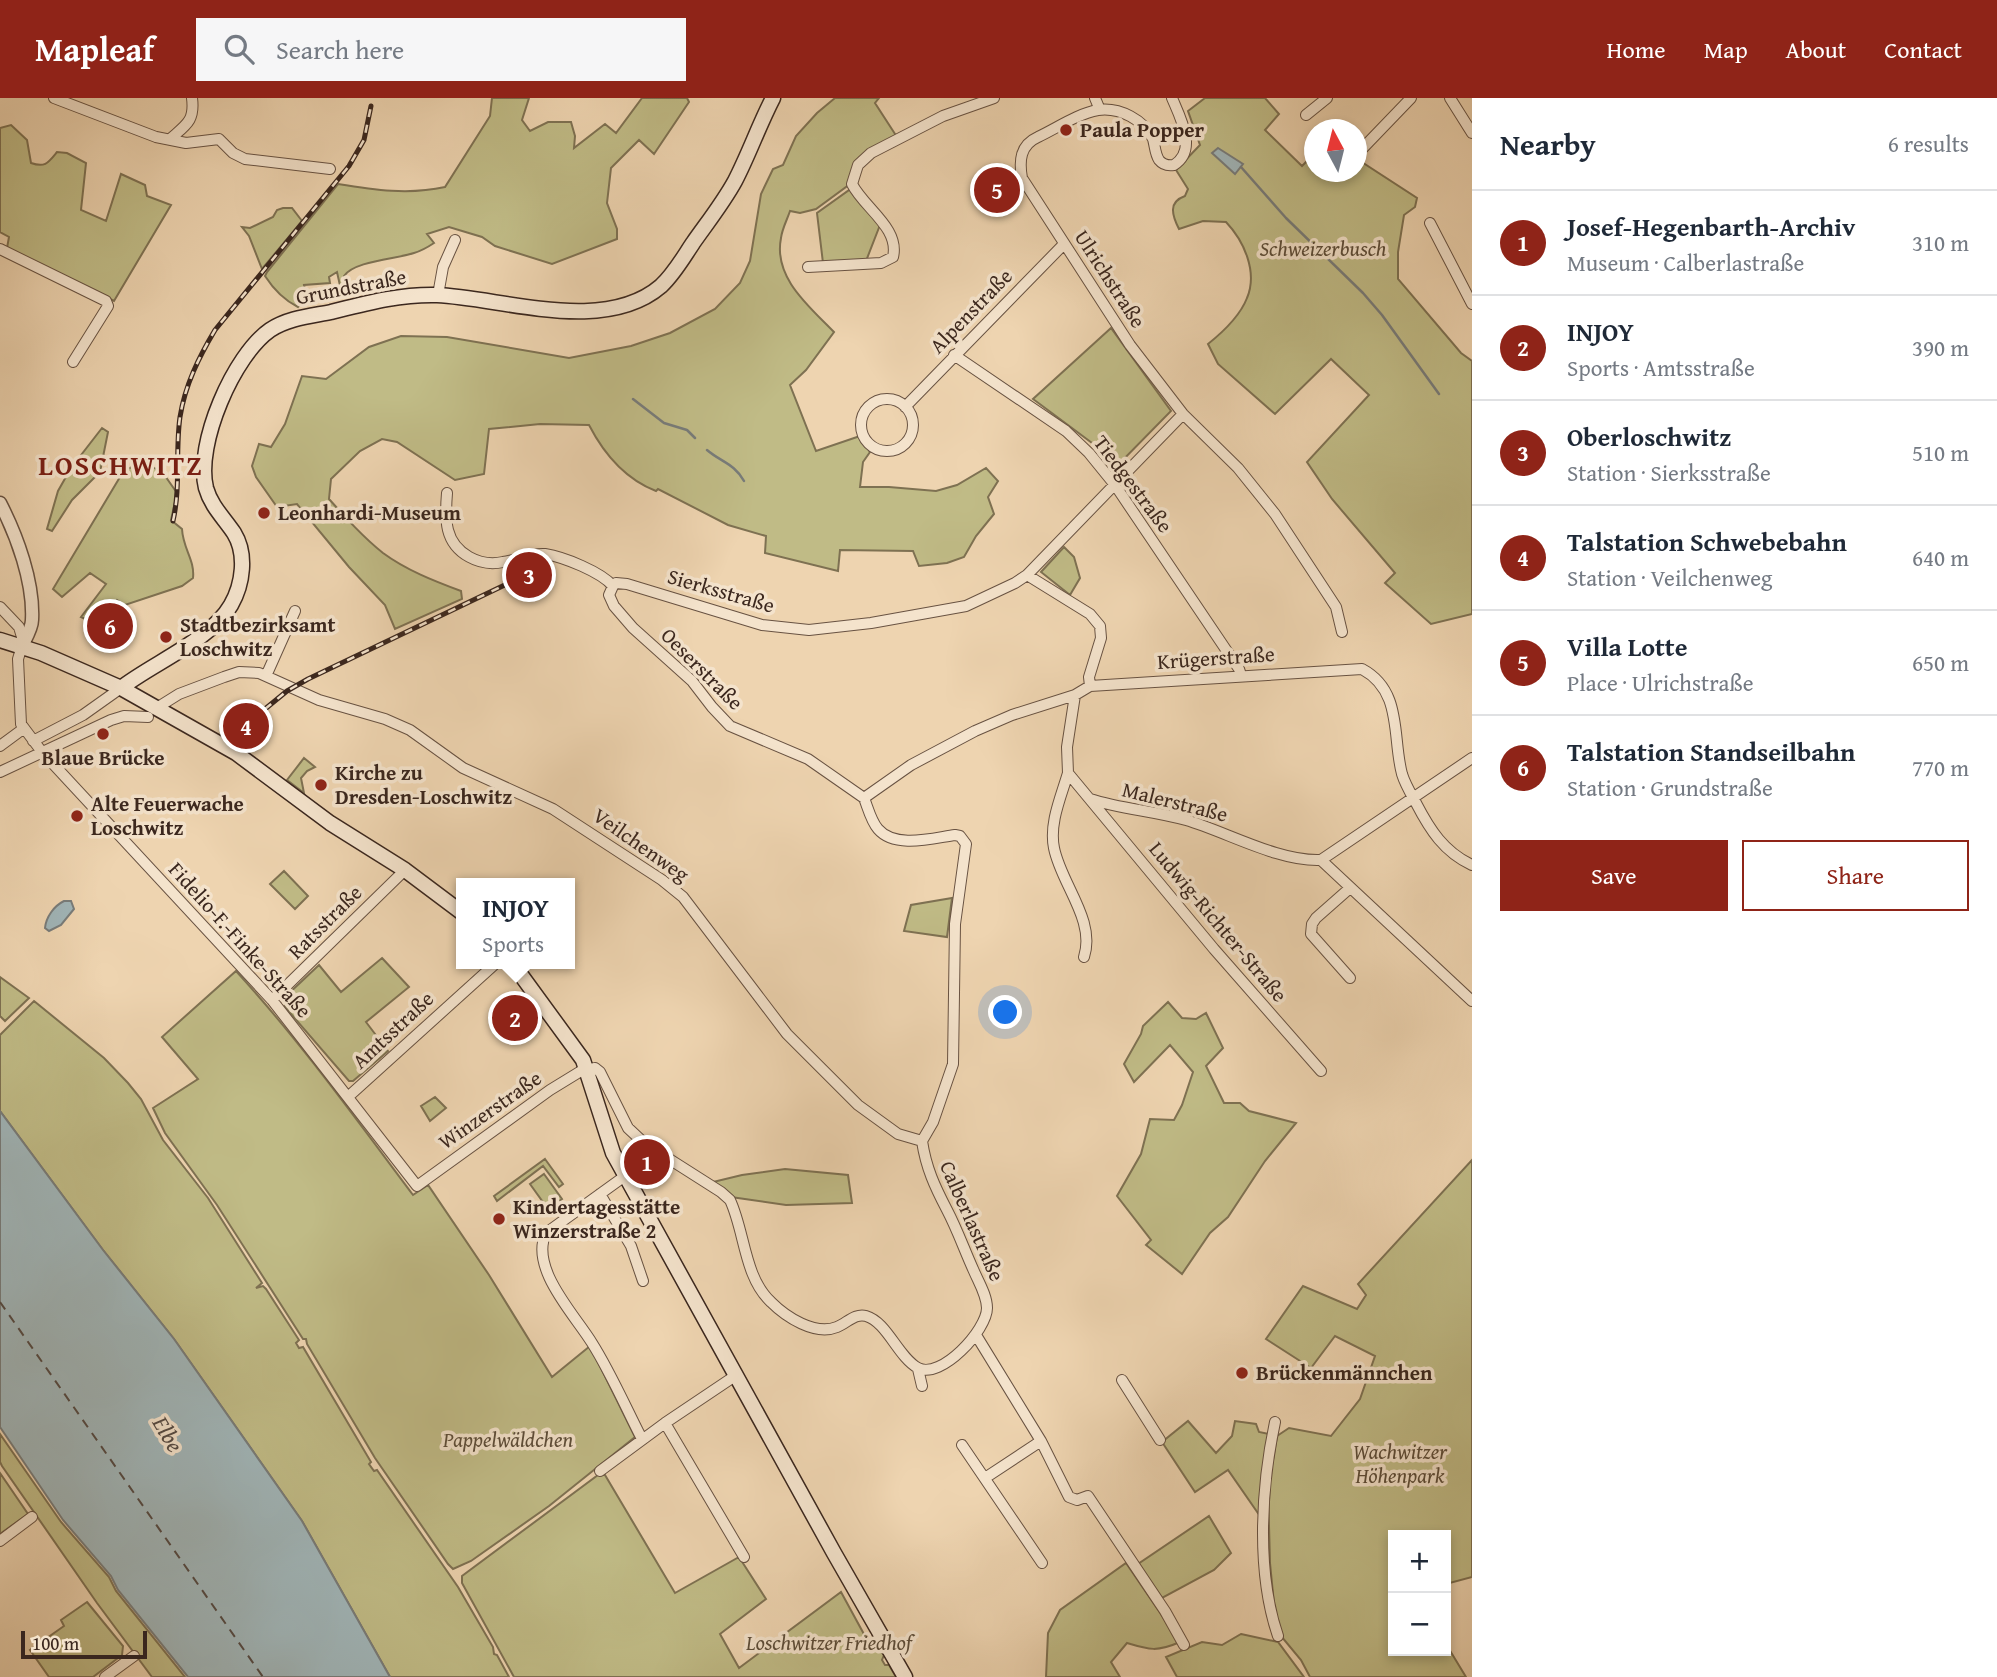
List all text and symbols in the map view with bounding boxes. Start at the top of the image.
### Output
search box [196,18,686,81]
text: Mapleaf [35,25,154,73]
icon: search [220,30,258,68]
text: Search here [276,30,404,69]
text: Home [1607,32,1666,67]
text: Map [1704,32,1748,67]
text: About [1786,32,1846,67]
text: Contact [1884,32,1962,67]
place label: Paula Popper [1080,114,1205,145]
north arrow [1304,119,1367,182]
marker: Paula Popper [1058,122,1074,138]
text: Nearby [1500,122,1596,166]
text: 6 results [1888,127,1969,160]
pin: 5 [974,164,1020,216]
text: Josef-Hegenbarth-Archiv [1567,207,1855,246]
street label: Ulrichstraße [1067,224,1154,334]
text: 1 [1517,226,1529,259]
text: 310 m [1912,226,1969,259]
park label: Schweizerbusch [1260,233,1387,264]
text: Museum · Calberlastraße [1567,246,1804,279]
street label: Grundstraße [293,261,409,312]
street label: Alpenstraße [922,261,1019,360]
text: INJOY [1567,312,1634,351]
text: 2 [1517,331,1529,364]
text: 390 m [1912,331,1969,364]
text: Sports · Amtsstraße [1567,351,1755,384]
text: Oberloschwitz [1567,417,1731,456]
street label: Tiedgestraße [1086,428,1181,539]
text: 3 [1517,436,1529,469]
text: 510 m [1912,436,1969,469]
district label: LOSCHWITZ [38,444,204,485]
text: Station · Sierksstraße [1567,456,1771,489]
place label: Leonhardi-Museum [278,497,461,528]
marker: Leonhardi-Museum [256,505,272,521]
text: Talstation Schwebebahn [1567,522,1847,561]
text: 4 [1517,541,1529,574]
text: 640 m [1912,541,1969,574]
pin: 3 [506,549,552,601]
street label: Sierksstraße [664,560,778,621]
text: Station · Veilchenweg [1567,561,1772,594]
pin: 6 [87,600,133,652]
place label: Stadtbezirksamt Loschwitz [180,609,335,664]
street label: Oeserstraße [654,620,751,717]
text: Villa Lotte [1567,627,1687,666]
marker: Stadtbezirksamt Loschwitz [158,629,174,645]
street label: Krügerstraße [1156,638,1276,677]
text: 5 [1517,646,1529,679]
text: 650 m [1912,646,1969,679]
text: Place · Ulrichstraße [1567,666,1754,699]
pin: 4 [223,700,269,752]
marker: Blaue Brücke [95,726,111,742]
text: Talstation Standseilbahn [1567,732,1855,771]
place label: Blaue Brücke [41,742,165,773]
text: 6 [1517,751,1529,784]
text: 770 m [1912,751,1969,784]
place label: Kirche zu Dresden-Loschwitz [335,757,512,812]
text: Station · Grundstraße [1567,771,1773,804]
street label: Malerstraße [1119,773,1231,830]
marker: Kirche zu Dresden-Loschwitz [313,777,329,793]
place label: Alte Feuerwache Loschwitz [91,788,244,843]
street label: Veilchenweg [587,800,696,890]
marker: Alte Feuerwache Loschwitz [69,808,85,824]
street label: Ludwig-Richter-Straße [1142,835,1295,1009]
button: Save [1500,840,1728,911]
button: Share [1742,840,1969,911]
street label: Fidelio-F.-Finke-Straße [162,855,319,1025]
street label: Ratsstraße [280,877,369,966]
popup [456,878,575,969]
text: INJOY [482,888,549,927]
text: Sports [482,927,544,960]
street label: Amtsstraße [345,983,441,1076]
pin: 2 [492,992,538,1044]
your location [988,995,1022,1029]
street label: Winzerstraße [432,1063,548,1157]
pin: 1 [624,1136,670,1188]
street label: Calberlastraße [932,1156,1013,1286]
place label: Kindertagesstätte Winzerstraße 2 [513,1191,680,1246]
marker: Kindertagesstätte Winzerstraße 2 [491,1211,507,1227]
place label: Brückenmännchen [1256,1357,1433,1388]
marker: Brückenmännchen [1234,1365,1250,1381]
water label: Elbe [144,1409,192,1458]
park label: Pappelwäldchen [442,1424,573,1455]
park label: Wachwitzer Höhenpark [1353,1436,1448,1491]
map controls [1388,1530,1451,1656]
button: + [1388,1530,1451,1593]
button: − [1388,1593,1451,1656]
park label: Loschwitzer Friedhof [745,1627,916,1658]
scale bar [21,1628,147,1660]
text: 100 m [32,1629,79,1657]

